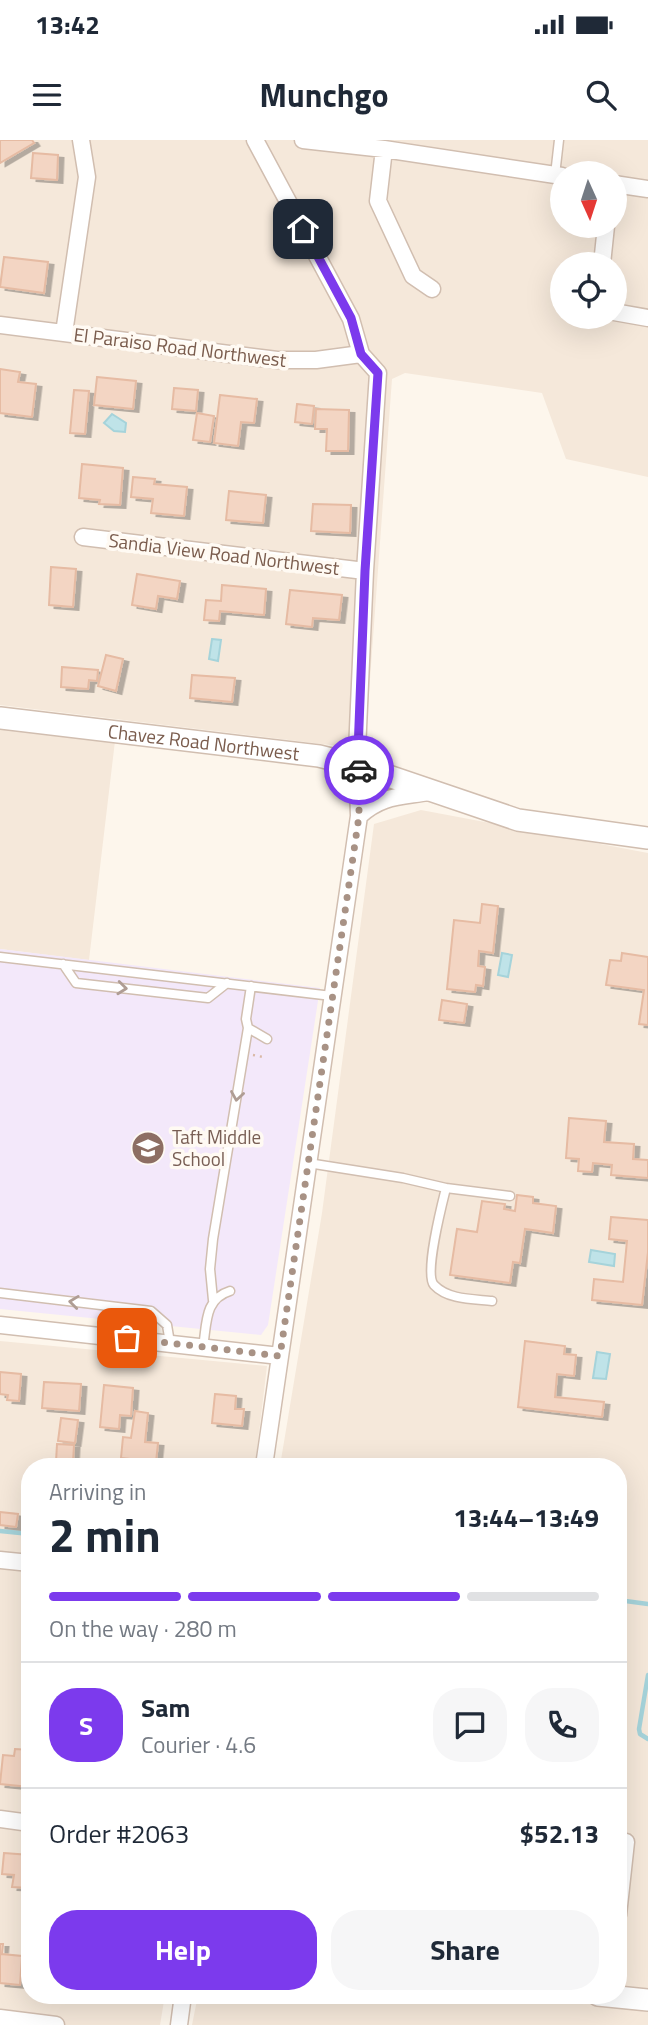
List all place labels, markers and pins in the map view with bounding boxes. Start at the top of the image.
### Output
pin [273,199,333,259]
place label: Taft Middle School [172,1122,261,1173]
school or university icon: Taft Middle School [129,1129,167,1167]
pin [97,1308,157,1368]

